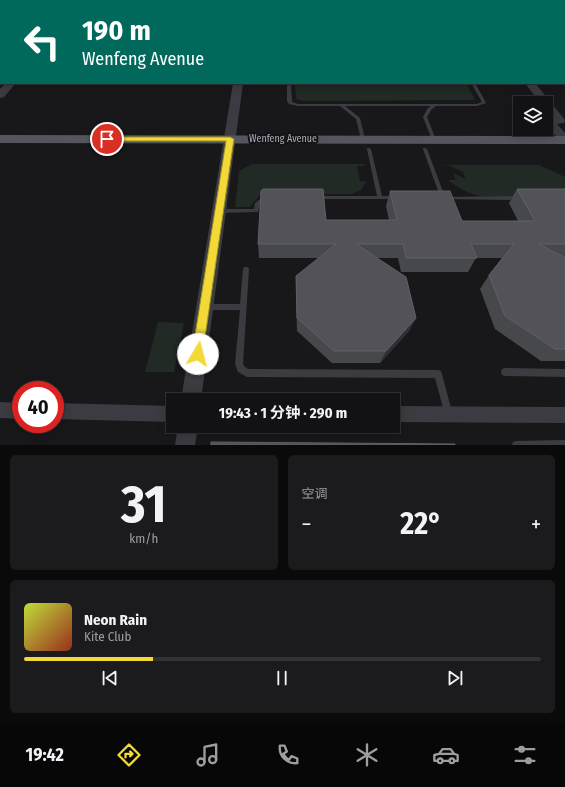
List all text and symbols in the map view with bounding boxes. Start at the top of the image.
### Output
text: 190 m [82,14,151,47]
icon: left [16,16,68,68]
text: Wenfeng Avenue [82,48,204,70]
map controls [513,96,553,136]
button: layers [513,96,553,136]
pin [90,122,124,156]
icon: arrive [96,128,118,150]
street label: Wenfeng Avenue [249,133,317,145]
position arrow [177,333,219,375]
speed limit sign: 40 [12,381,64,433]
text: 19:43 · 1 分钟 · 290 m [219,404,347,422]
text: 31 [121,473,167,536]
text: 空调 [302,486,328,501]
text: 22° [400,506,442,542]
text: − [302,511,311,538]
text: + [531,511,541,538]
text: km/h [129,531,158,546]
text: Neon Rain [84,611,147,629]
text: Kite Club [84,629,131,644]
icon: previous [99,667,121,689]
icon: pause [271,667,293,689]
icon: next [444,667,466,689]
icon: directions [115,741,143,769]
icon: music [194,741,222,769]
icon: phone [274,741,302,769]
icon: climate [353,741,381,769]
icon: car [432,741,460,769]
icon: filters [511,741,539,769]
text: 19:42 [26,744,64,766]

